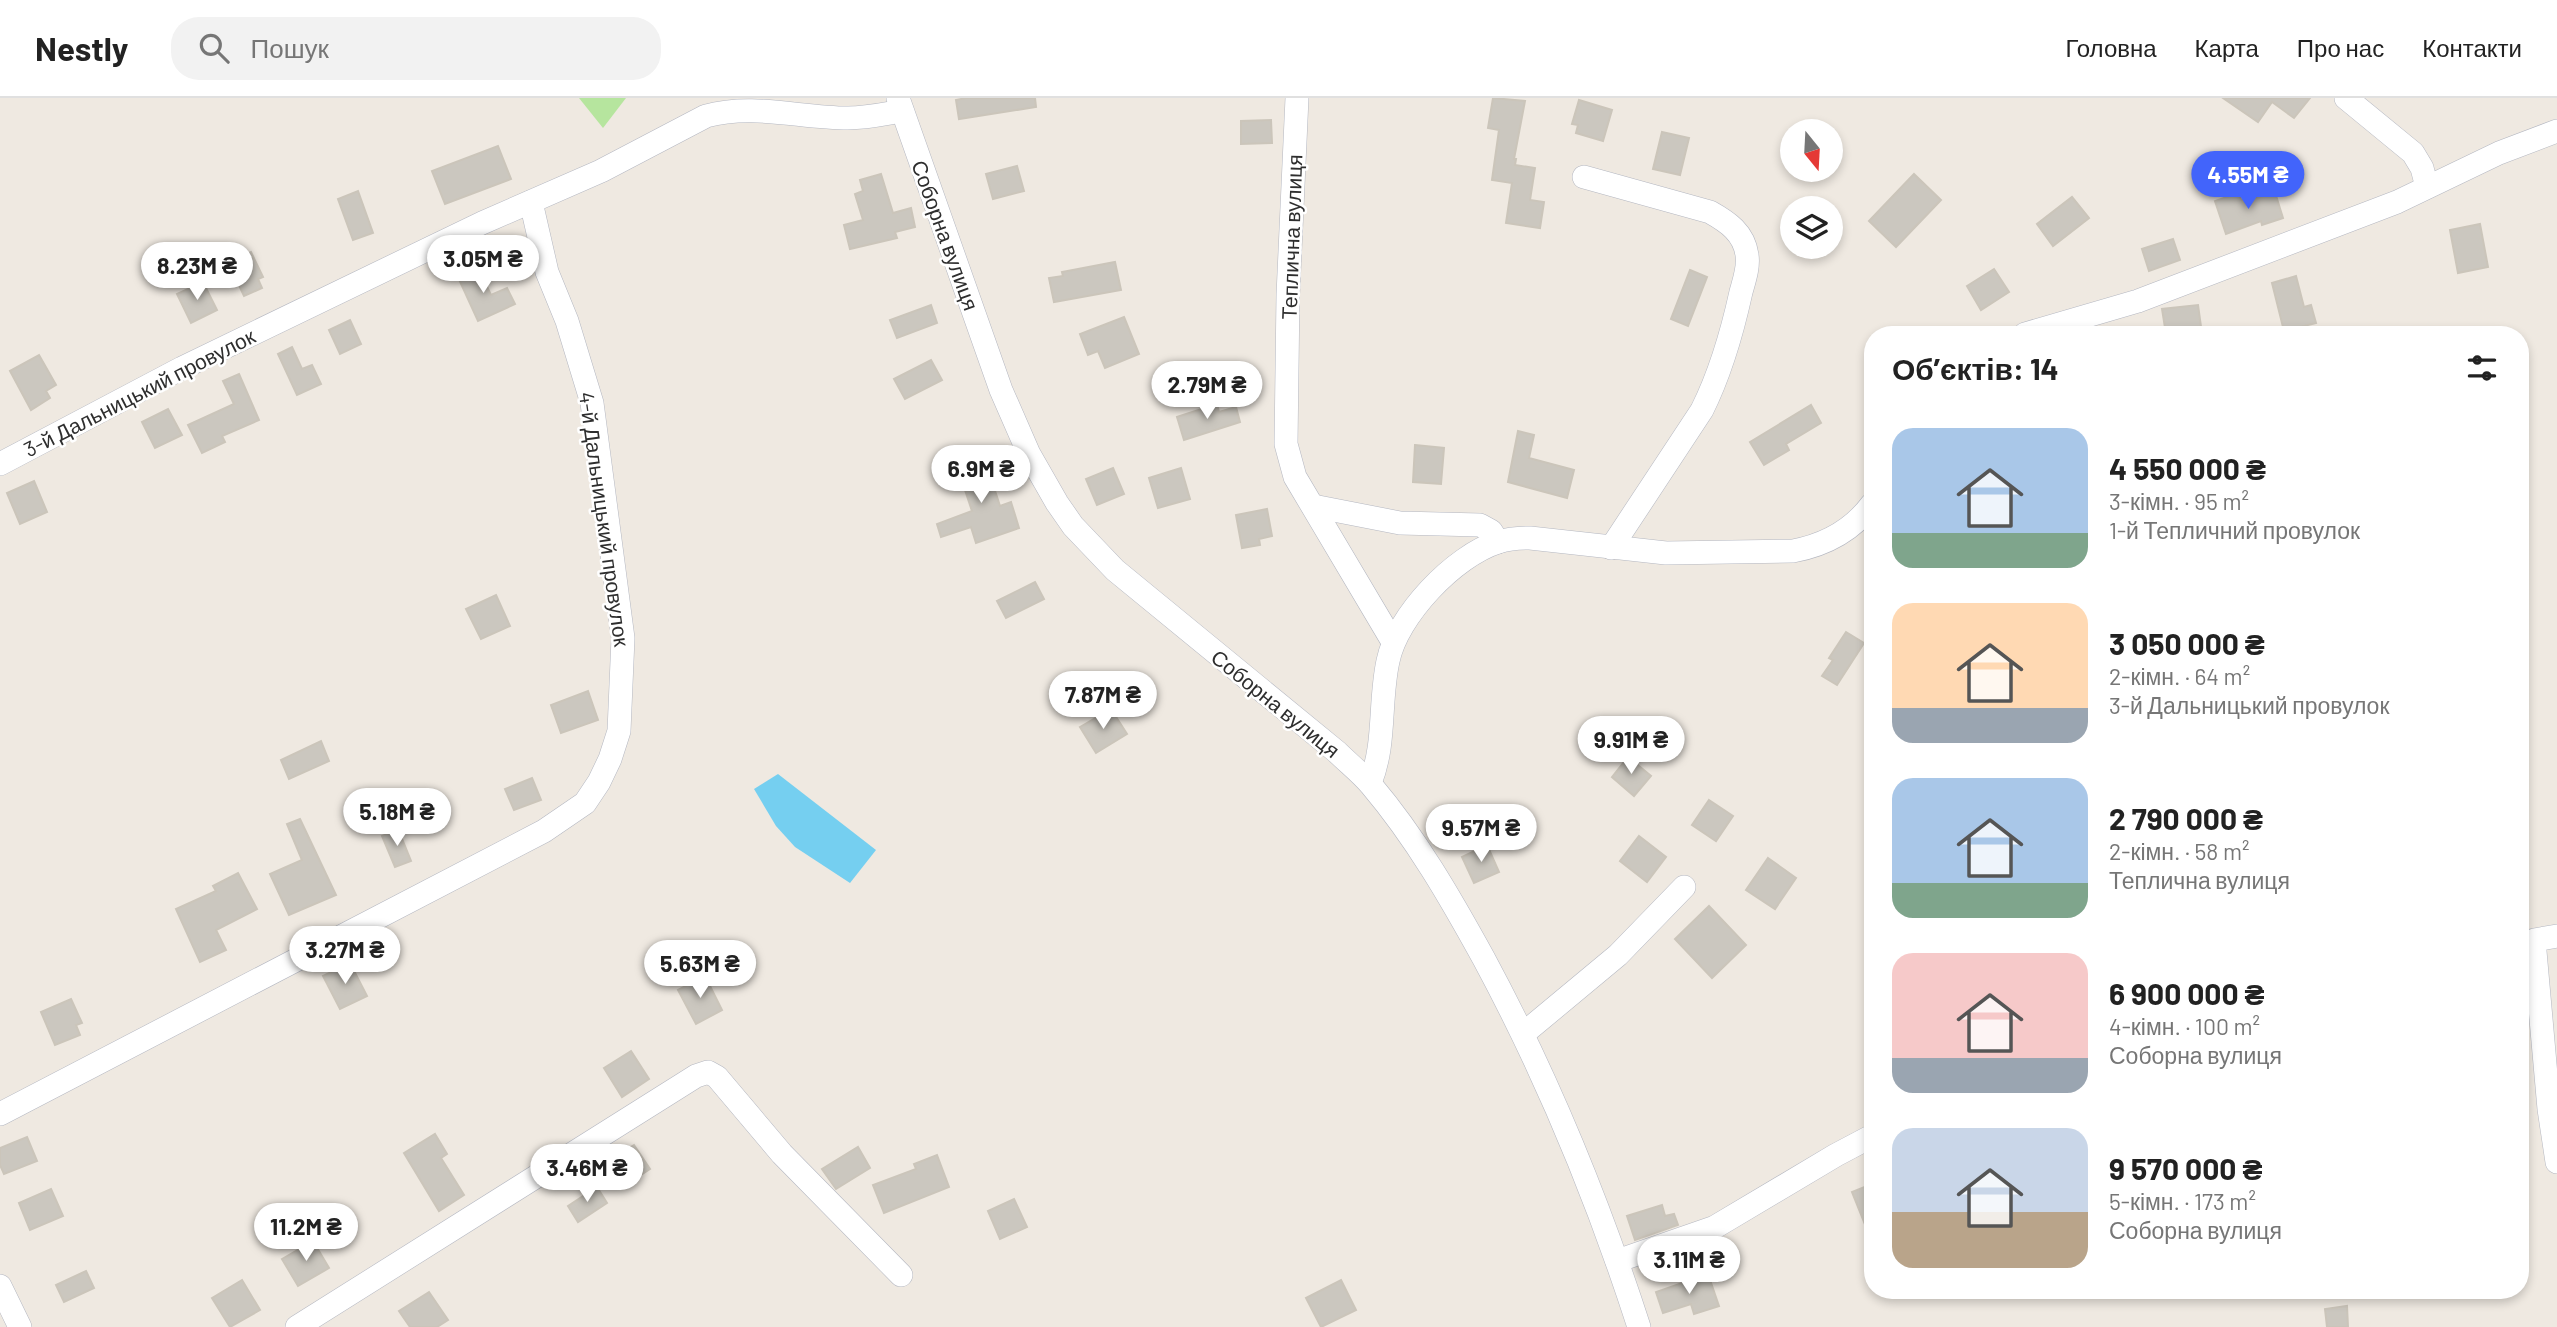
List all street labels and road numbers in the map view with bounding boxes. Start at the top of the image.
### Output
street label: Теплична вулиця [1276,154,1306,320]
street label: Соборна вулиця [907,157,985,313]
street label: 3-й Дальницький провулок [19,322,259,461]
street label: 4-й Дальницький провулок [575,390,635,649]
street label: Соборна вулиця [1207,644,1345,762]

